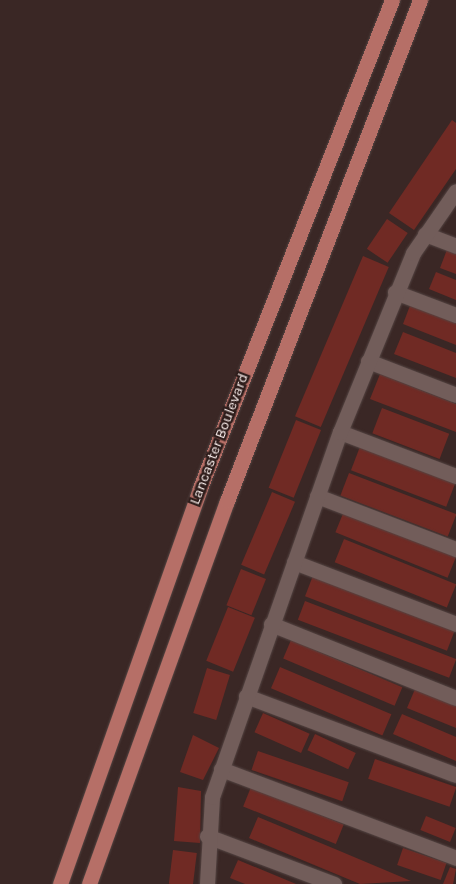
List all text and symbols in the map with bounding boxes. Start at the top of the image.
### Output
street label: Lancaster Boulevard [186,371,252,507]

